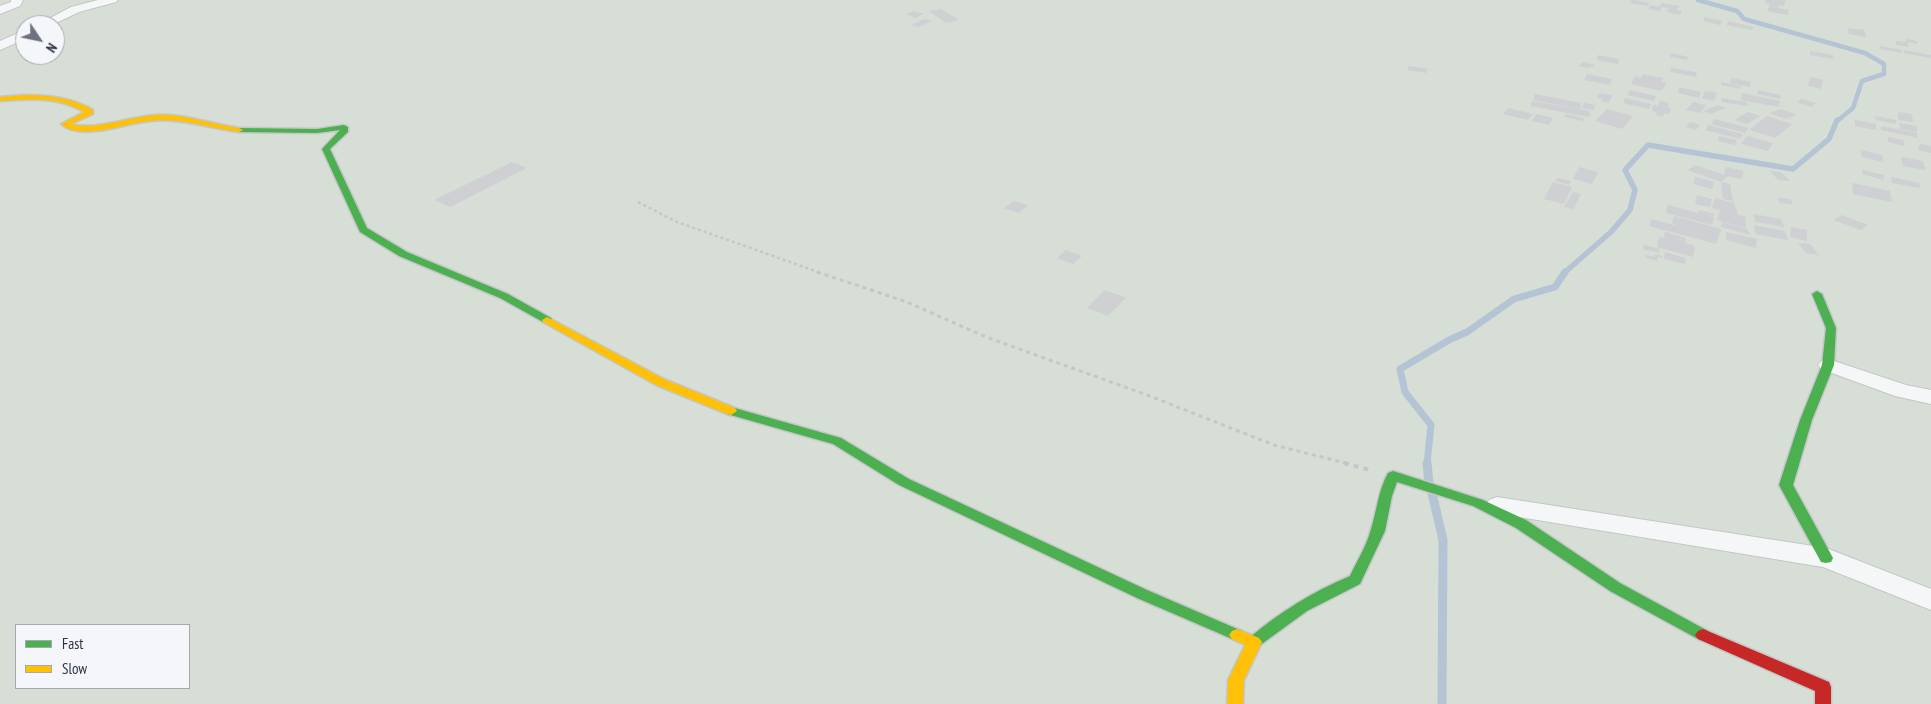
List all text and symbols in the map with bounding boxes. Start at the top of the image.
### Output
north arrow [15,15,65,65]
text: N [42,40,61,56]
legend [15,624,190,689]
text: Fast [62,634,83,653]
text: Slow [62,659,87,678]

